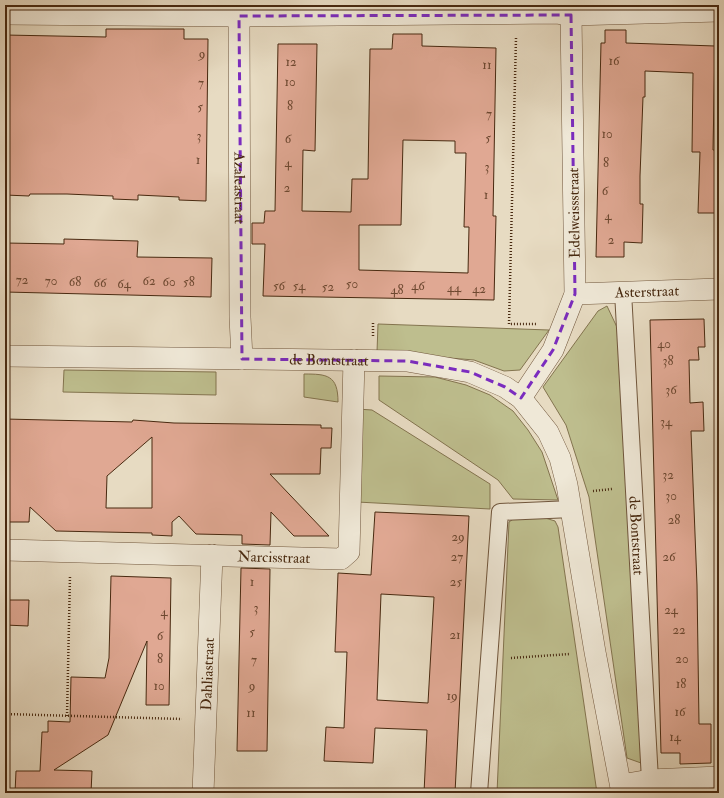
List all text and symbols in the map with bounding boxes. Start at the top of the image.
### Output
house number: 9 [198,46,205,62]
house number: 16 [608,53,621,69]
house number: 12 [285,54,297,70]
house number: 11 [482,57,492,73]
house number: 10 [284,74,296,90]
house number: 7 [198,75,204,91]
house number: 8 [287,98,293,114]
house number: 5 [197,99,203,115]
house number: 7 [486,106,492,122]
house number: 10 [601,126,613,142]
house number: 3 [197,128,202,144]
house number: 5 [485,130,491,146]
house number: 6 [285,131,293,147]
street label: Azaleastraat [229,151,249,224]
house number: 1 [196,152,201,168]
house number: 4 [284,155,292,171]
house number: 8 [603,155,609,171]
house number: 3 [485,159,490,175]
street label: Edelweissstraat [564,167,585,258]
house number: 2 [284,180,291,196]
house number: 6 [602,183,610,199]
house number: 1 [484,187,489,203]
house number: 4 [604,208,612,224]
house number: 2 [608,232,615,248]
house number: 72 [16,272,29,288]
house number: 70 [45,273,57,289]
house number: 62 [142,273,156,289]
house number: 68 [69,274,81,290]
house number: 60 [162,274,176,290]
house number: 58 [183,274,195,290]
house number: 66 [93,275,108,291]
house number: 64 [117,276,132,292]
house number: 50 [346,276,358,292]
house number: 56 [273,278,287,294]
house number: 54 [293,278,306,294]
house number: 46 [411,278,426,294]
house number: 52 [322,279,335,295]
house number: 44 [447,280,462,296]
house number: 42 [472,281,486,297]
street label: Asterstraat [614,281,680,303]
house number: 48 [390,282,404,298]
house number: 40 [657,336,671,352]
street label: de Bontstraat [289,351,369,371]
house number: 38 [662,353,674,369]
house number: 36 [665,382,678,398]
house number: 34 [660,414,673,430]
house number: 32 [662,467,674,483]
house number: 30 [665,488,677,504]
street label: de Bontstraat [624,496,648,576]
house number: 28 [668,512,680,528]
house number: 29 [451,529,465,545]
street label: Narcisstraat [237,547,311,568]
house number: 27 [451,549,463,565]
house number: 26 [662,549,677,565]
house number: 1 [250,574,255,590]
house number: 25 [450,574,462,590]
house number: 3 [254,600,259,616]
house number: 24 [664,602,679,618]
house number: 4 [160,604,168,620]
house number: 22 [672,622,686,638]
house number: 5 [249,624,255,640]
house number: 21 [449,627,461,643]
house number: 6 [157,628,165,644]
street label: Dahliastraat [197,637,219,711]
house number: 8 [157,651,163,667]
house number: 20 [675,651,689,667]
house number: 7 [251,652,257,668]
house number: 18 [676,676,686,692]
house number: 10 [153,678,165,694]
house number: 9 [248,678,255,694]
house number: 19 [446,688,458,704]
house number: 16 [674,704,687,720]
house number: 11 [246,705,256,721]
house number: 14 [669,729,682,745]

